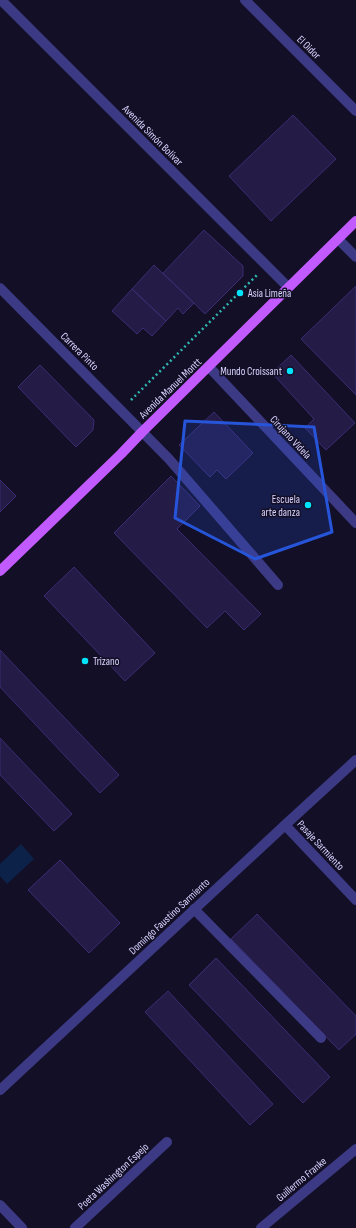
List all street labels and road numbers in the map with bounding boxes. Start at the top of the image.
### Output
street label: El Oidor [294,33,323,62]
street label: Avenida Simón Bolívar [119,102,186,168]
street label: Carrera Pinto [58,330,102,373]
street label: Avenida Manuel Montt [136,355,205,422]
street label: Cirujano Videla [267,413,314,462]
street label: Pasaje Sarmiento [294,818,347,873]
street label: Domingo Faustino Sarmiento [126,875,213,957]
street label: Poeta Washington Espejo [75,1140,152,1212]
street label: Guillermo Franke [273,1155,329,1204]

